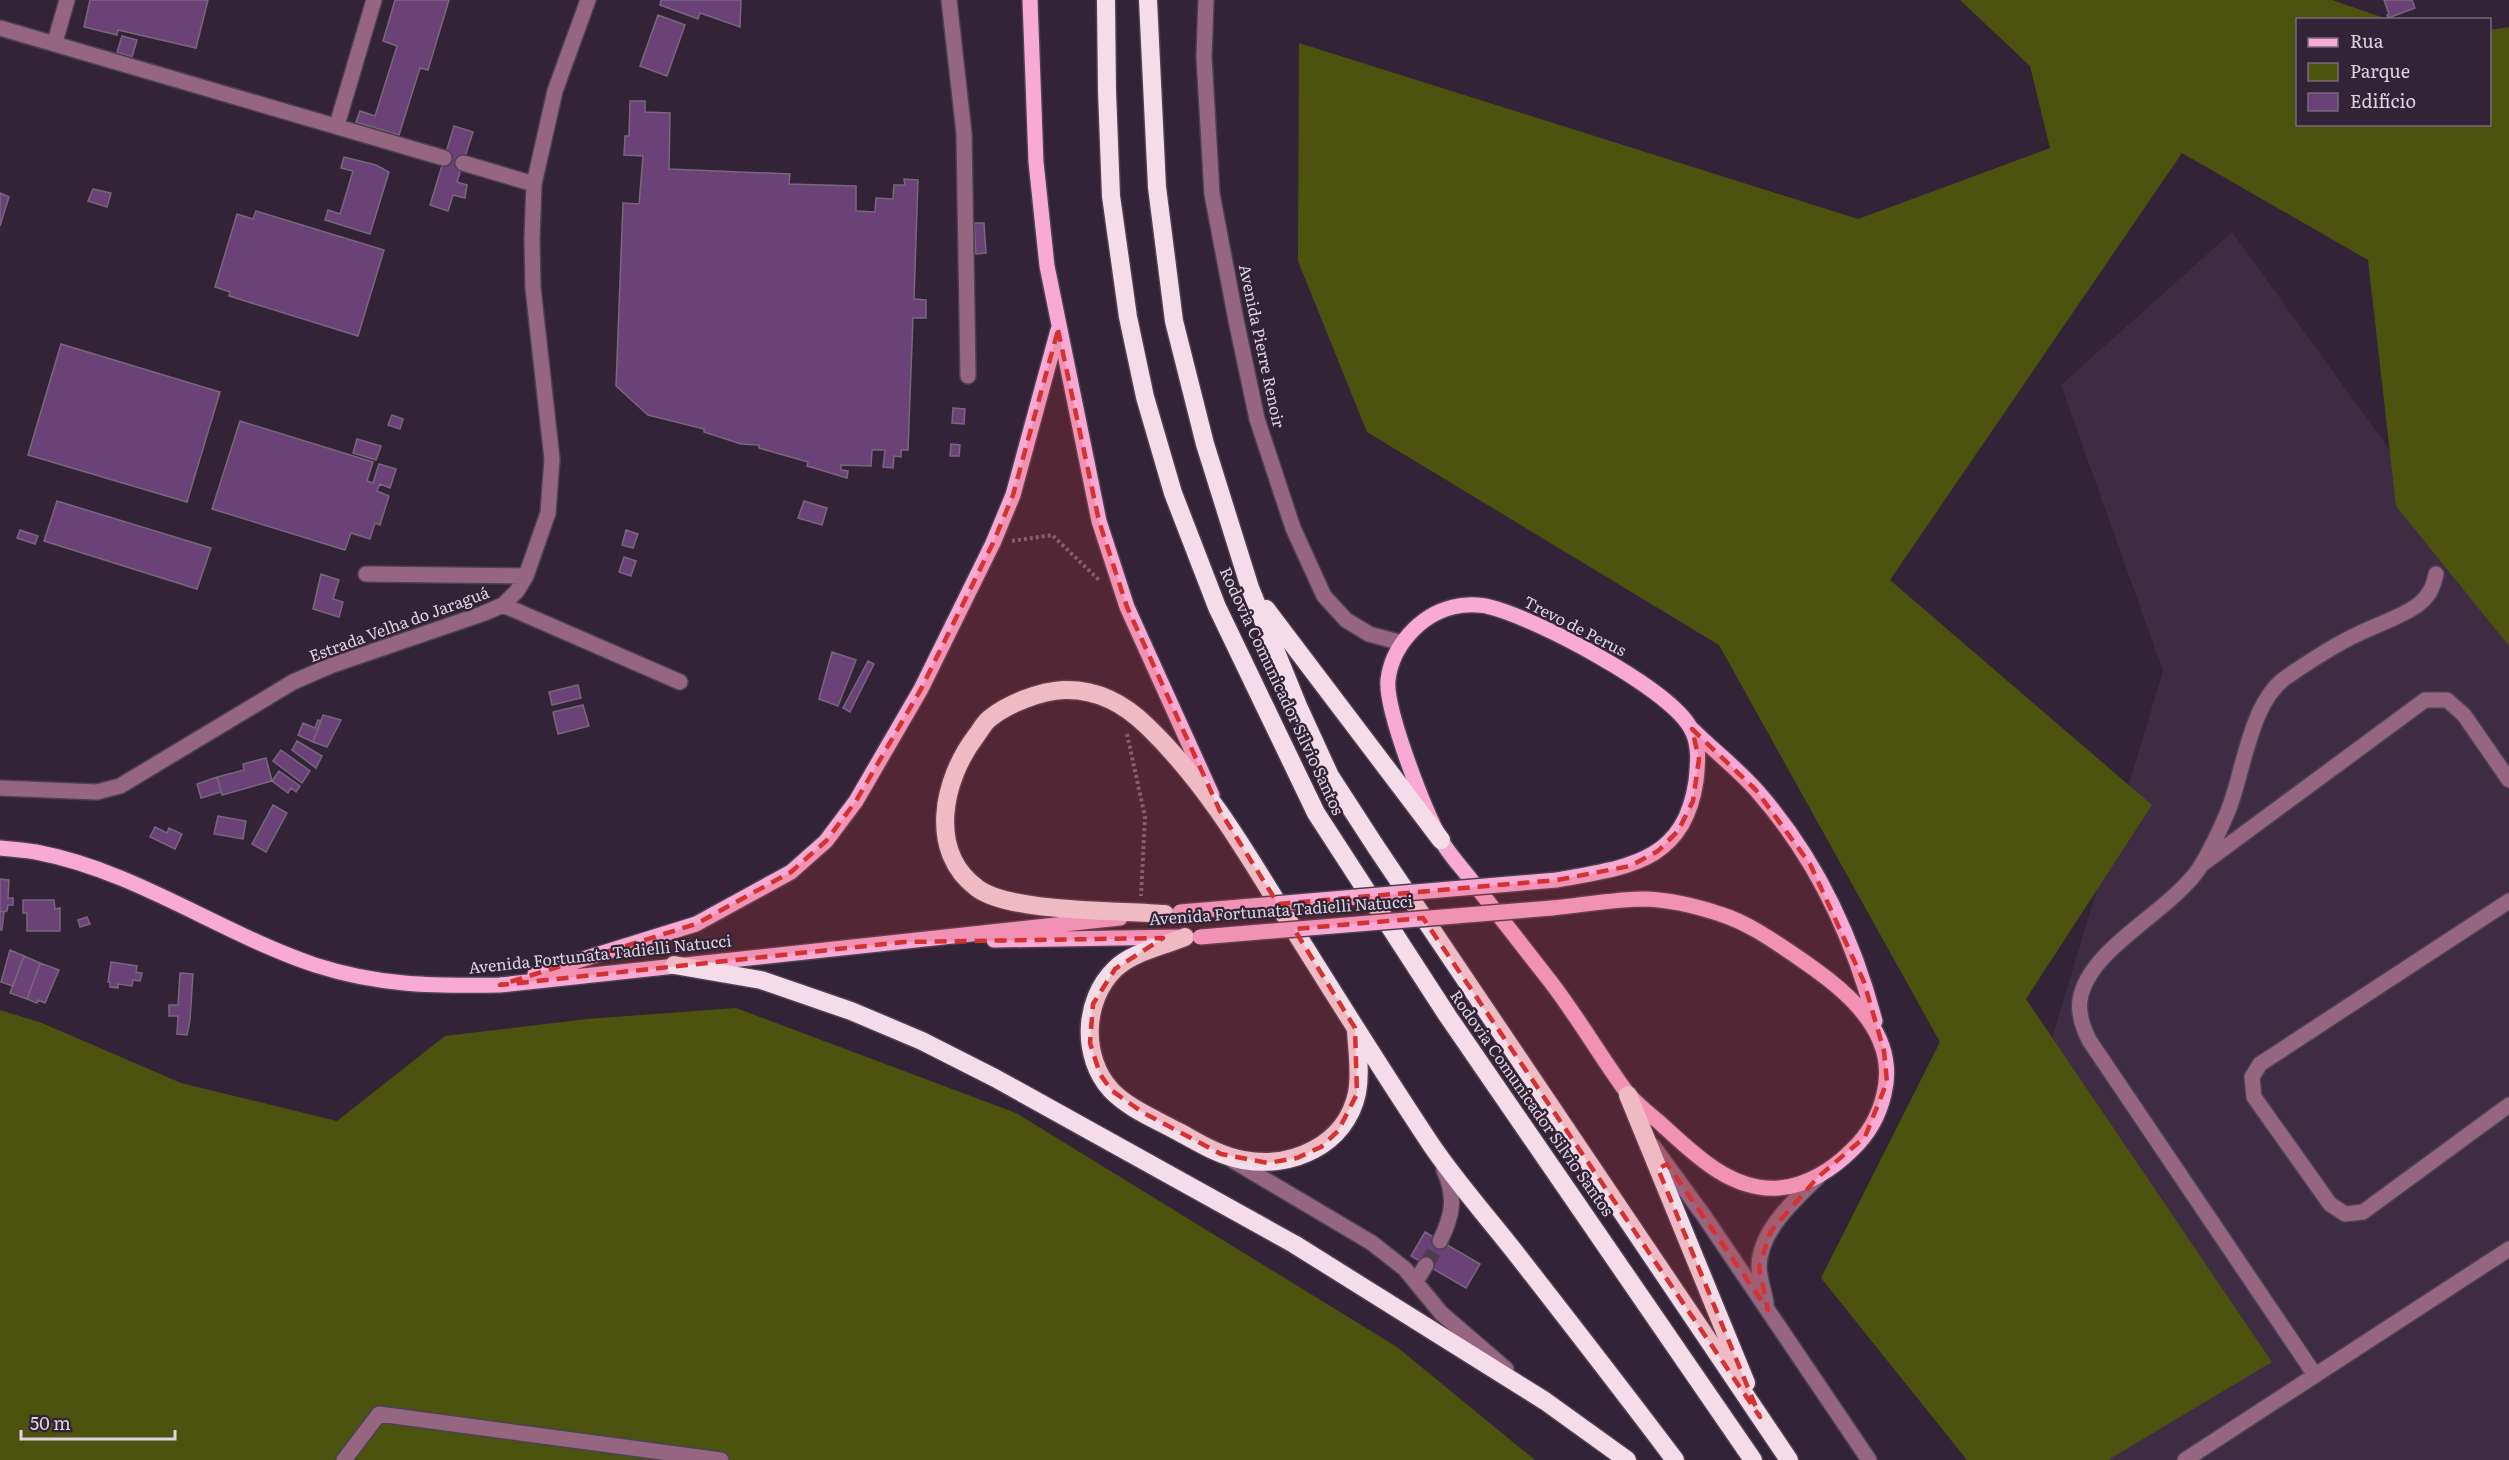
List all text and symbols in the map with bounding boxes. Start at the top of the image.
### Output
legend [2296,18,2491,126]
text: Rua [2350,27,2384,54]
text: Parque [2350,57,2410,84]
text: Edifício [2350,87,2416,114]
street label: Avenida Pierre Renoir [1234,262,1292,430]
street label: Rodovia Comunicador Silvio Santos [1215,562,1351,819]
street label: Estrada Velha do Jaraguá [305,579,492,667]
street label: Trevo de Perus [1520,589,1631,661]
street label: Avenida Fortunata Tadielli Natucci [1148,888,1414,930]
street label: Avenida Fortunata Tadielli Natucci [467,927,733,979]
street label: Rodovia Comunicador Silvio Santos [1445,984,1620,1220]
scale bar [21,1403,176,1441]
text: 50 m [30,1409,71,1436]

